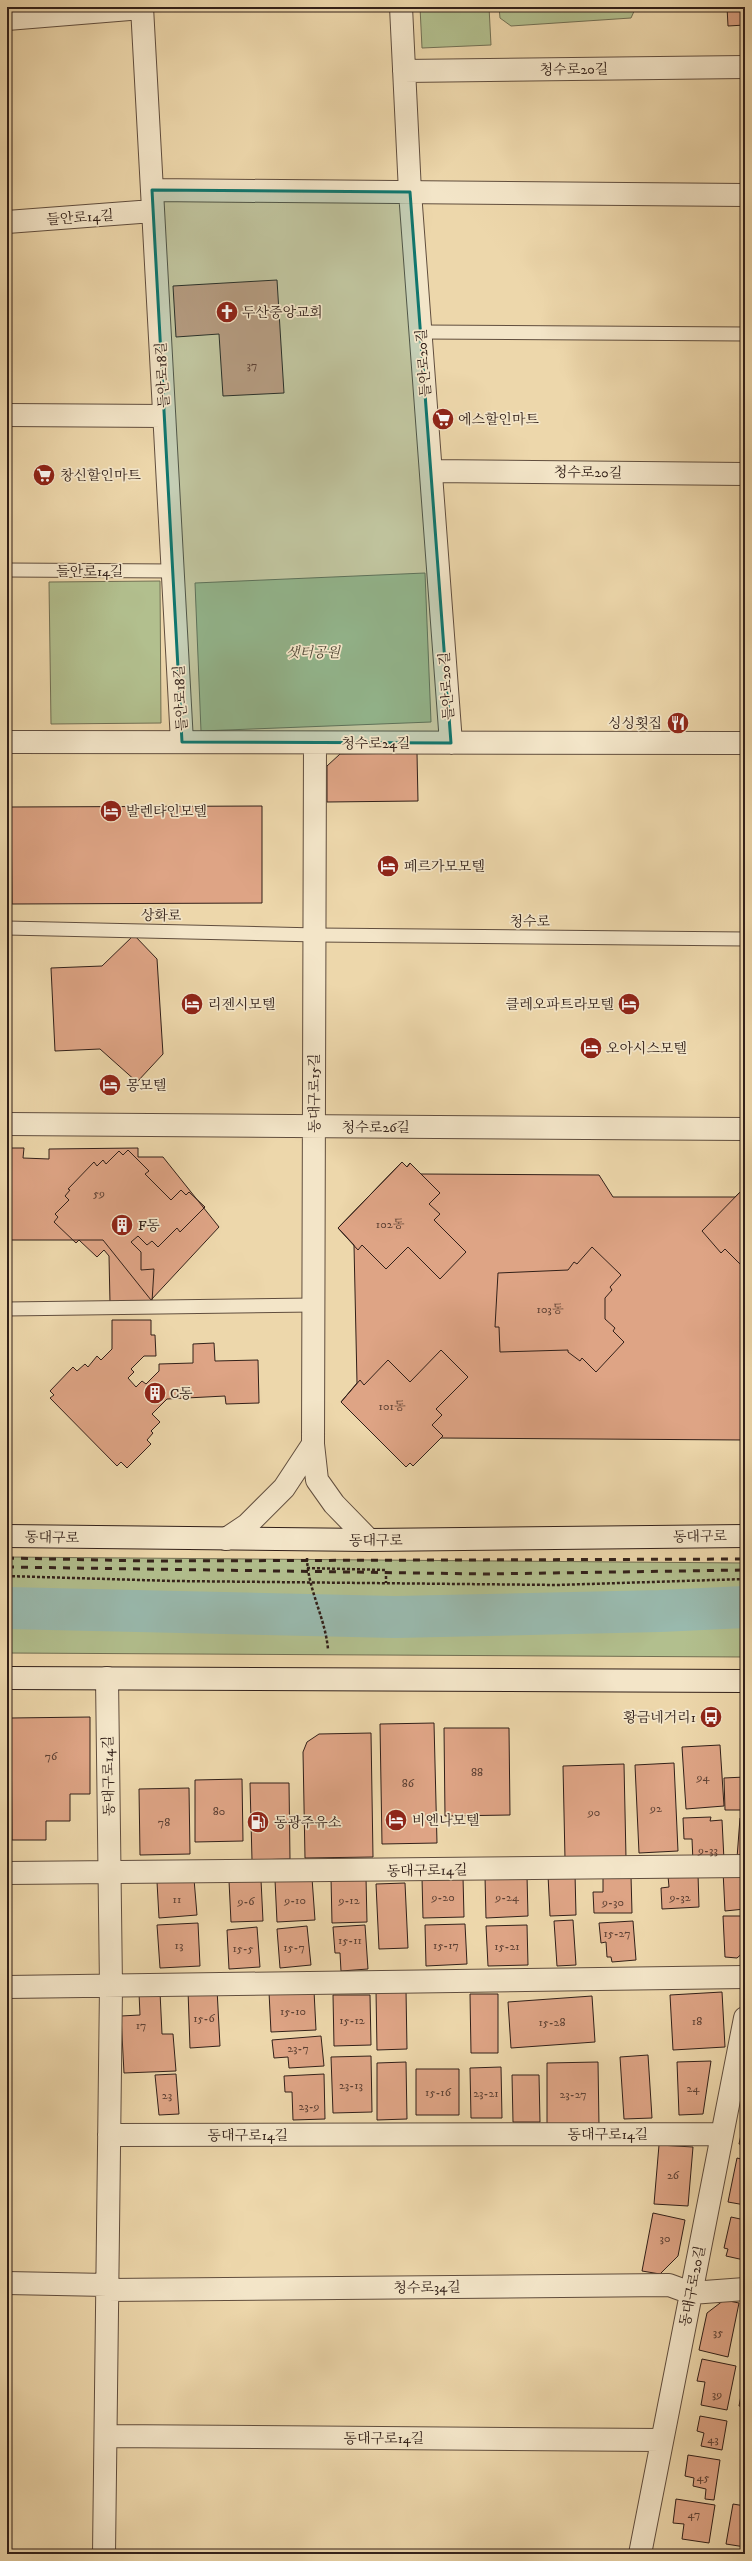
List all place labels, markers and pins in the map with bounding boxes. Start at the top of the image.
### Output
church icon: 두산중앙교회 [214,299,240,325]
place label: 두산중앙교회 [242,304,323,322]
supermarket icon: 에스할인마트 [430,406,456,432]
place label: 에스할인마트 [458,411,540,429]
supermarket icon: 창신할인마트 [31,462,57,488]
place label: 창신할인마트 [60,467,142,485]
restaurant icon: 싱싱횟집 [665,710,691,736]
place label: 싱싱횟집 [608,715,662,733]
hotel icon: 발렌타인모텔 [98,798,124,824]
place label: 발렌타인모텔 [126,803,207,821]
hotel icon: 페르가모모텔 [375,853,401,879]
place label: 페르가모모텔 [404,858,485,876]
hotel icon: 리젠시모텔 [179,991,205,1017]
hotel icon: 클레오파트라모텔 [616,991,642,1017]
place label: 리젠시모텔 [208,996,276,1014]
place label: 클레오파트라모텔 [506,996,614,1014]
hotel icon: 오아시스모텔 [578,1035,604,1061]
place label: 오아시스모텔 [606,1040,687,1058]
hotel icon: 몽모텔 [97,1072,123,1098]
place label: 몽모텔 [126,1077,167,1095]
building icon: F동 [109,1212,135,1238]
place label: F동 [138,1217,161,1235]
building icon: C동 [142,1380,168,1406]
place label: C동 [170,1385,193,1403]
bus stop icon: 황금네거리1 [698,1704,724,1730]
place label: 황금네거리1 [623,1709,696,1727]
hotel icon: 비엔나모텔 [383,1807,409,1833]
fuel station icon: 동광주유소 [245,1809,271,1835]
place label: 비엔나모텔 [412,1812,480,1830]
place label: 동광주유소 [274,1814,342,1832]

